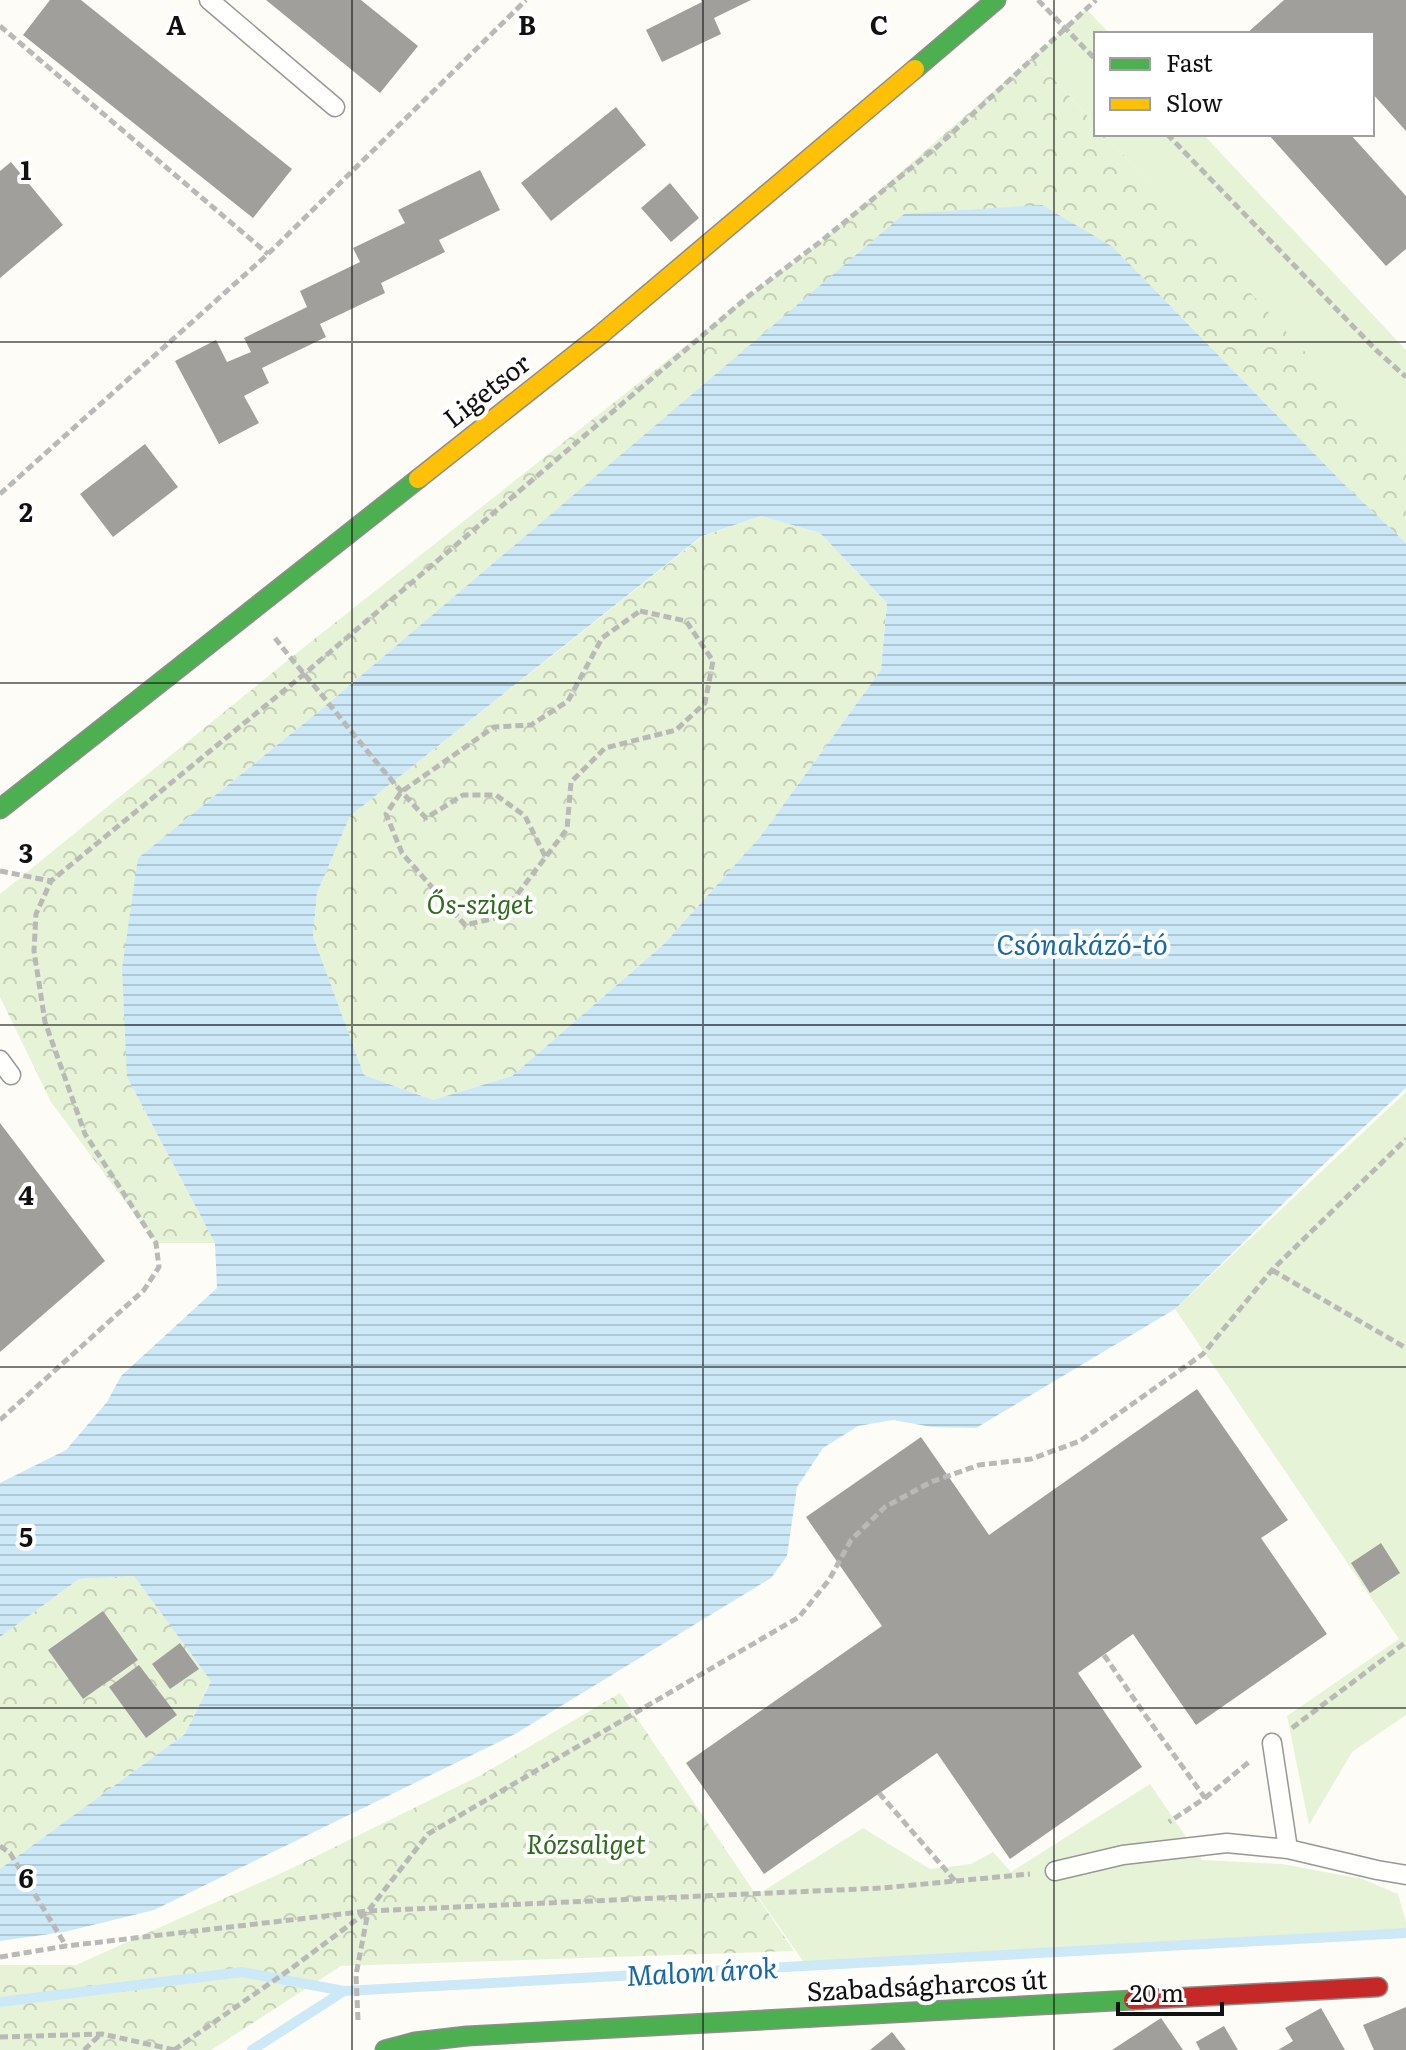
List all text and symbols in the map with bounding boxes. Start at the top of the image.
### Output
text: A [166,4,186,43]
text: B [518,4,536,43]
text: C [870,4,888,43]
legend [1094,32,1374,136]
text: Fast [1166,44,1213,79]
text: Slow [1166,84,1223,119]
text: 1 [21,149,32,188]
street label: Ligetsor [434,342,538,436]
text: 2 [19,491,33,530]
text: 3 [19,832,33,871]
park label: Ős-sziget [427,883,534,922]
water label: Csónakázó-tó [996,922,1168,964]
text: 4 [18,1174,34,1213]
text: 5 [19,1516,33,1555]
park label: Rózsaliget [526,1823,646,1862]
text: 6 [18,1857,34,1896]
water label: Malom árok [625,1945,780,1995]
street label: Szabadságharcos út [806,1958,1049,2009]
scale bar [1118,1966,1222,2016]
text: 20 m [1130,1974,1184,2009]

